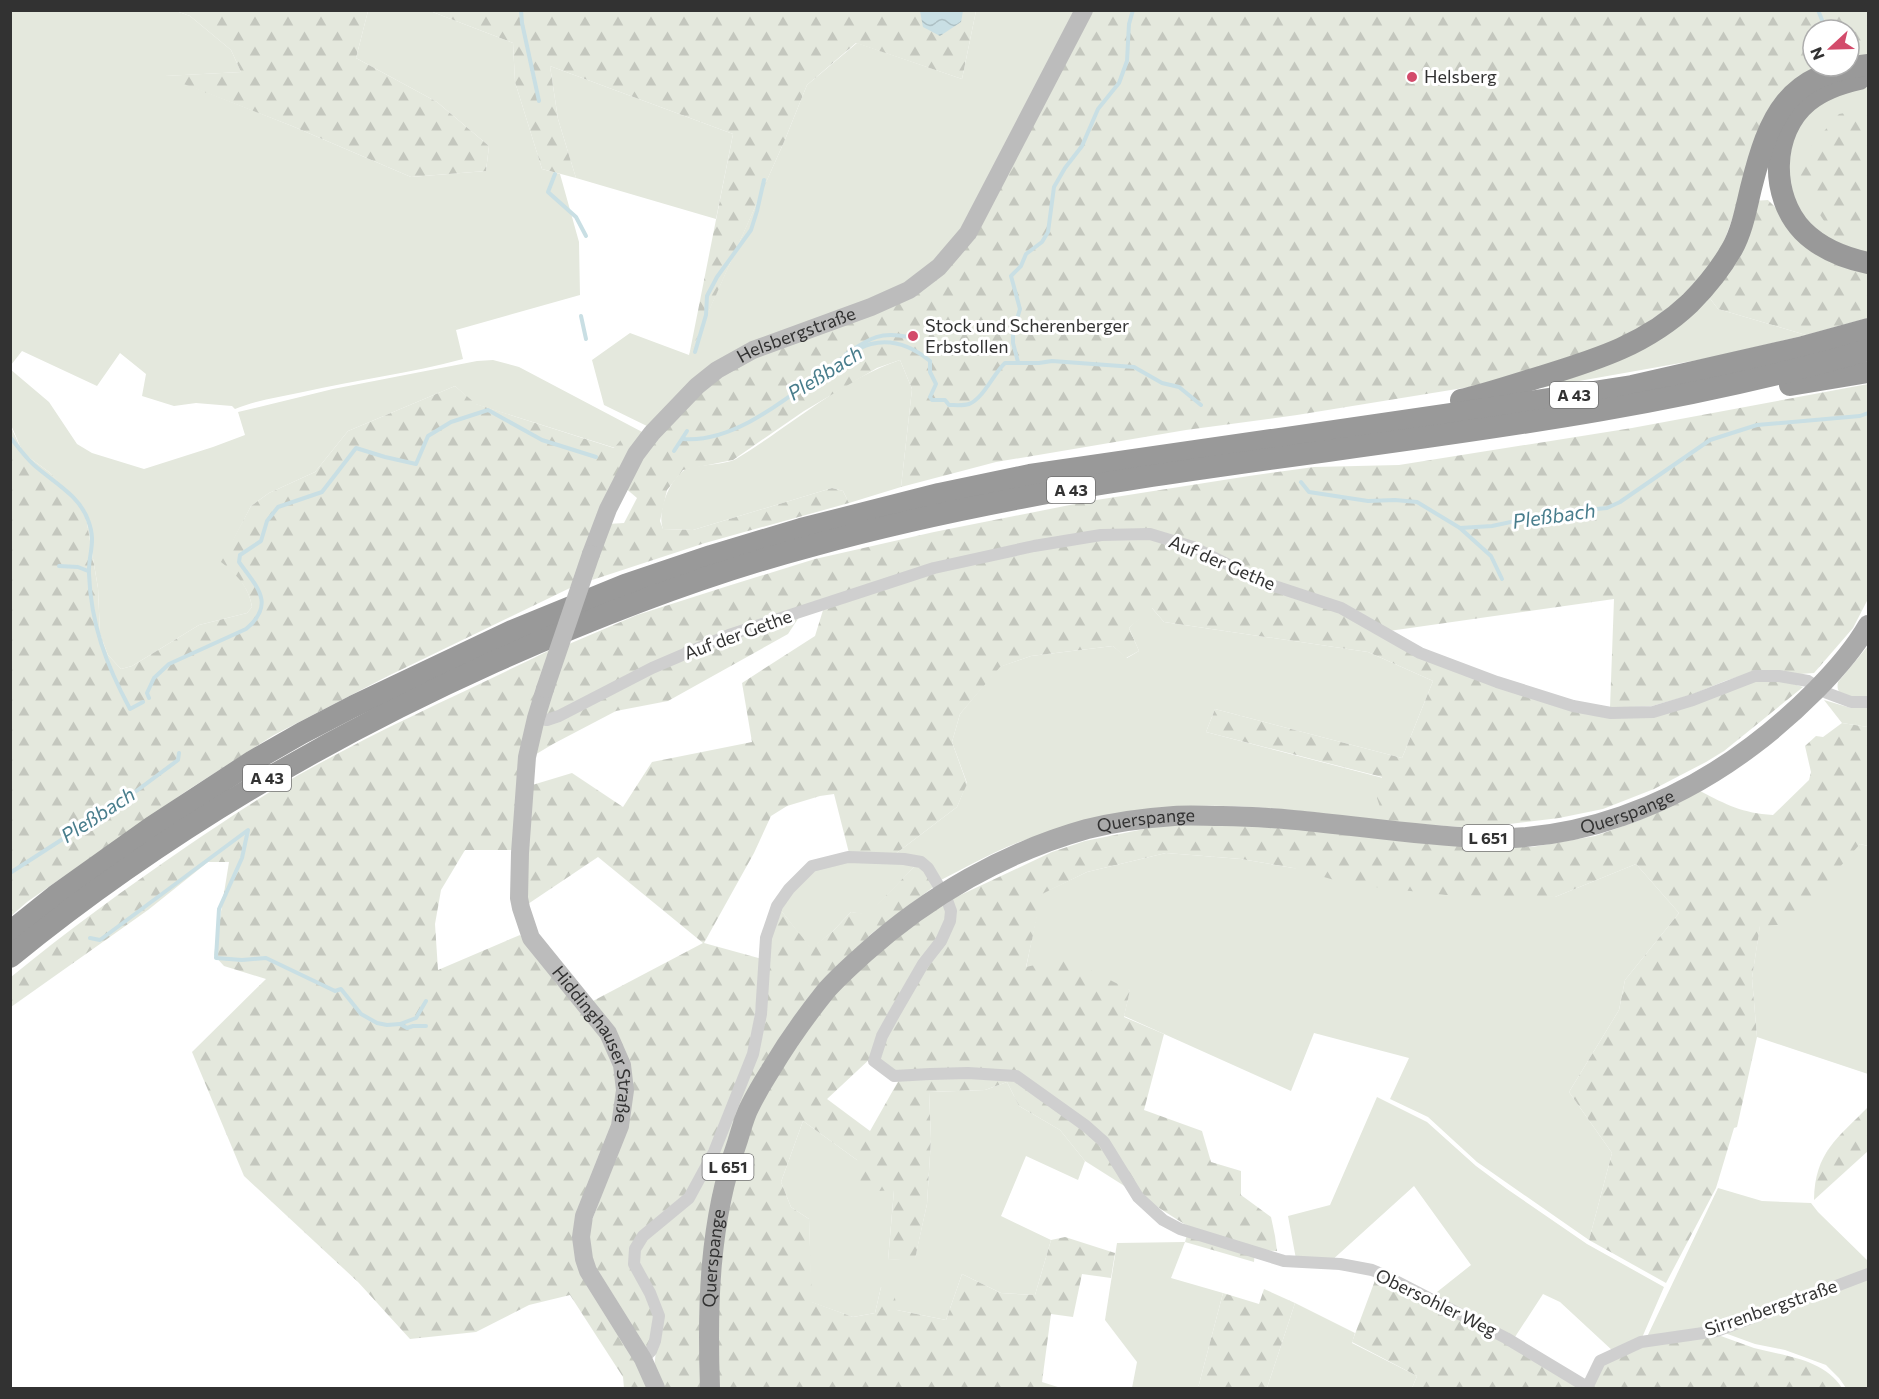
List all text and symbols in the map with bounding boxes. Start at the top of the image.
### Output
north arrow [1801,18,1861,78]
text: N [1806,45,1828,63]
place label: Helsberg [1424,65,1497,87]
marker: Helsberg [1405,70,1419,84]
street label: Helsbergstraße [733,302,858,367]
place label: Stock und Scherenberger Erbstollen [925,314,1129,357]
marker: Stock und Scherenberger Erbstollen [906,329,920,343]
water label: Pleßbach [783,340,866,405]
road number: A 43 [1550,382,1598,408]
road number: A 43 [1047,477,1095,503]
water label: Pleßbach [1511,497,1597,533]
street label: Auf der Gethe [1166,530,1279,594]
street label: Auf der Gethe [681,604,795,664]
road number: A 43 [243,765,291,791]
water label: Pleßbach [56,781,139,847]
street label: Querspange [1577,784,1678,838]
street label: Querspange [1095,804,1195,836]
road number: L 651 [1462,825,1514,851]
street label: Hiddinghauser Straße [548,961,637,1125]
road number: L 651 [702,1154,754,1180]
street label: Querspange [697,1207,729,1308]
street label: Obersohler Weg [1372,1263,1501,1341]
street label: Sirrenbergstraße [1702,1274,1840,1340]

